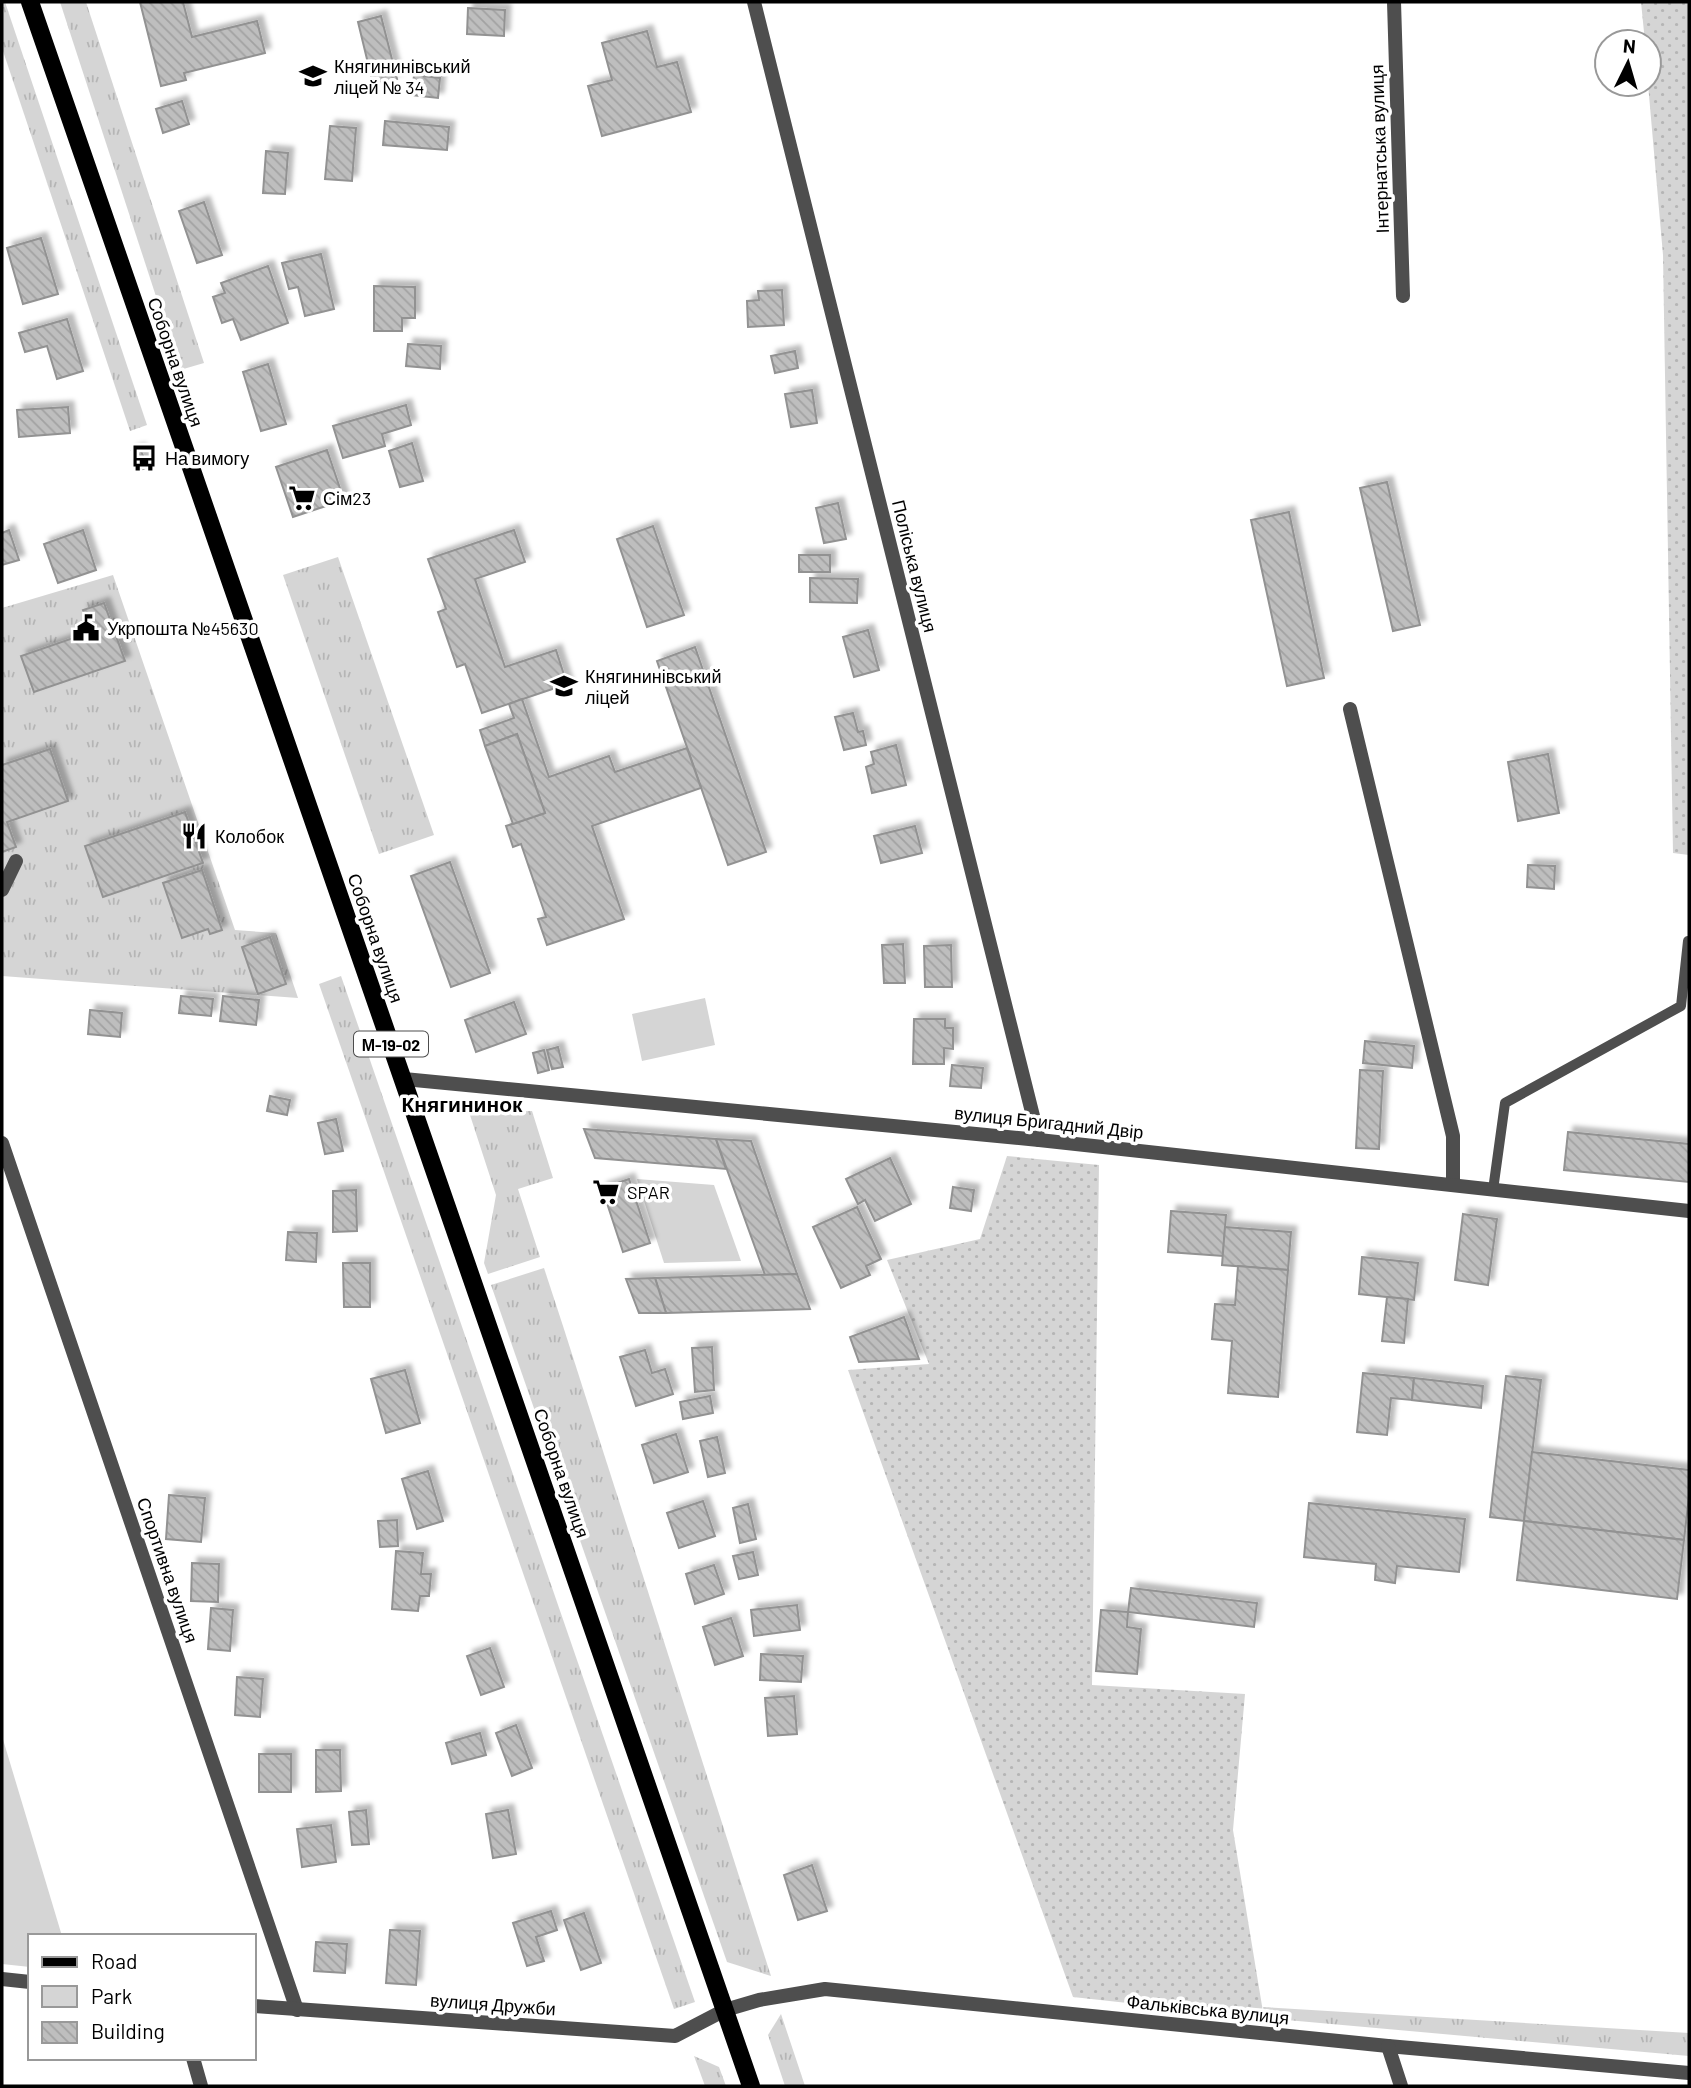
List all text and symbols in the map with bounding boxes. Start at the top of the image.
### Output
north arrow [1593,28,1663,98]
text: N [1622,34,1637,58]
place label: Княгининівський ліцей № 34 [334,55,470,98]
school or university icon: Княгининівський ліцей № 34 [298,61,328,91]
street label: Інтернатська вулиця [1365,64,1393,234]
street label: Соборна вулиця [144,294,208,430]
bus stop icon: На вимогу [129,443,159,473]
place label: На вимогу [165,447,249,469]
supermarket icon: Сім23 [287,483,317,513]
place label: Сім23 [323,487,371,509]
street label: Поліська вулиця [888,498,942,634]
public building icon: Укрпошта №45630 [71,613,101,643]
place label: Укрпошта №45630 [107,617,259,639]
place label: Княгининівський ліцей [585,665,721,708]
school or university icon: Княгининівський ліцей [549,671,579,701]
restaurant icon: Колобок [179,821,209,851]
place label: Колобок [215,825,284,847]
street label: Соборна вулиця [344,870,408,1006]
road number: М-19-02 [354,1032,428,1056]
district label: Княгининок [401,1091,523,1116]
street label: вулиця Бригадний Двір [953,1101,1145,1143]
supermarket icon: SPAR [591,1177,621,1207]
place label: SPAR [627,1181,670,1203]
street label: Соборна вулиця [530,1405,594,1541]
street label: Спортивна вулиця [133,1494,203,1646]
legend [28,1934,256,2060]
text: Road [91,1948,137,1973]
text: Park [91,1983,132,2008]
street label: вулиця Дружби [429,1989,557,2019]
street label: Фальківська вулиця [1126,1990,1290,2028]
text: Building [91,2018,165,2043]

